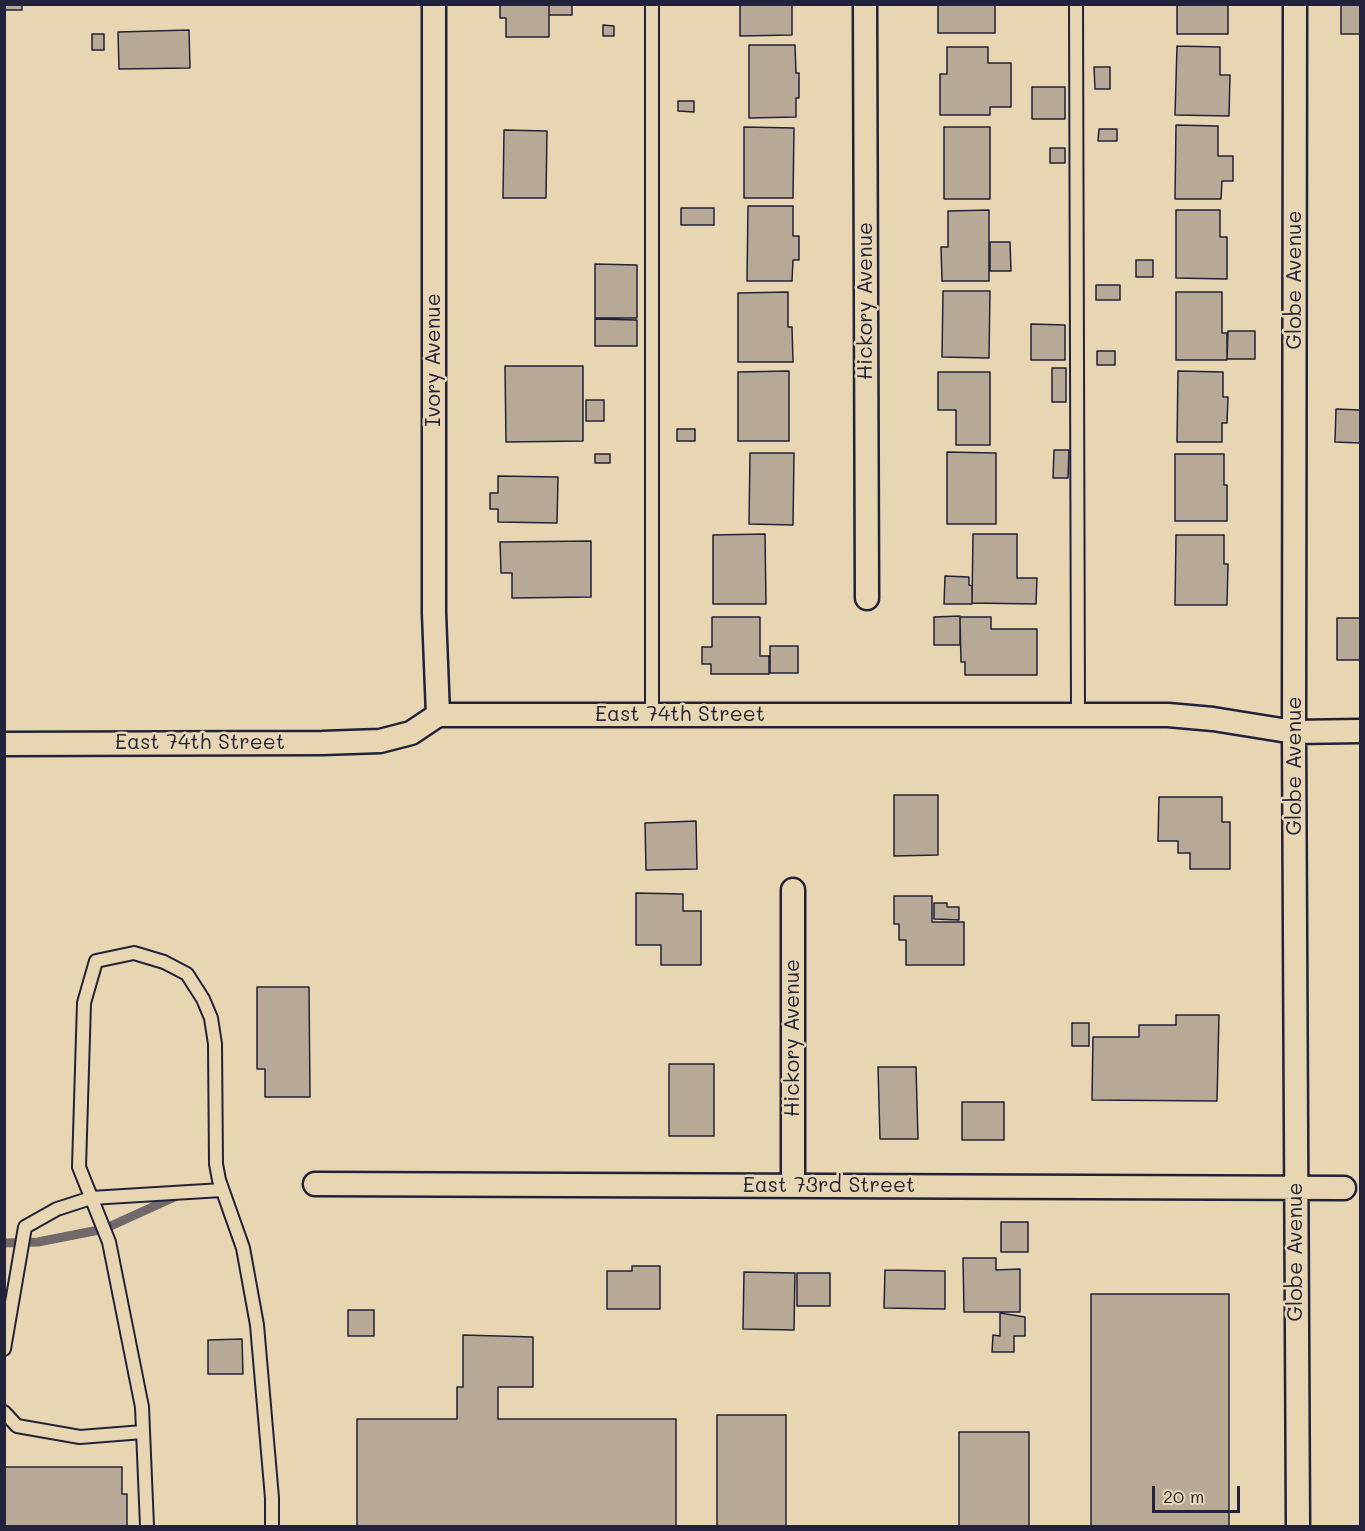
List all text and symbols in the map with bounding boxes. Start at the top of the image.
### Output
street label: Globe Avenue [1282,210,1308,350]
street label: Hickory Avenue [853,222,879,380]
street label: Ivory Avenue [421,293,447,427]
street label: Globe Avenue [1282,696,1308,836]
street label: East 74th Street [595,702,765,728]
street label: East 74th Street [115,730,285,756]
street label: Hickory Avenue [780,959,806,1117]
street label: East 73rd Street [743,1173,915,1199]
street label: Globe Avenue [1283,1182,1309,1322]
scale bar [1155,1474,1244,1512]
text: 20 m [1163,1484,1204,1508]

